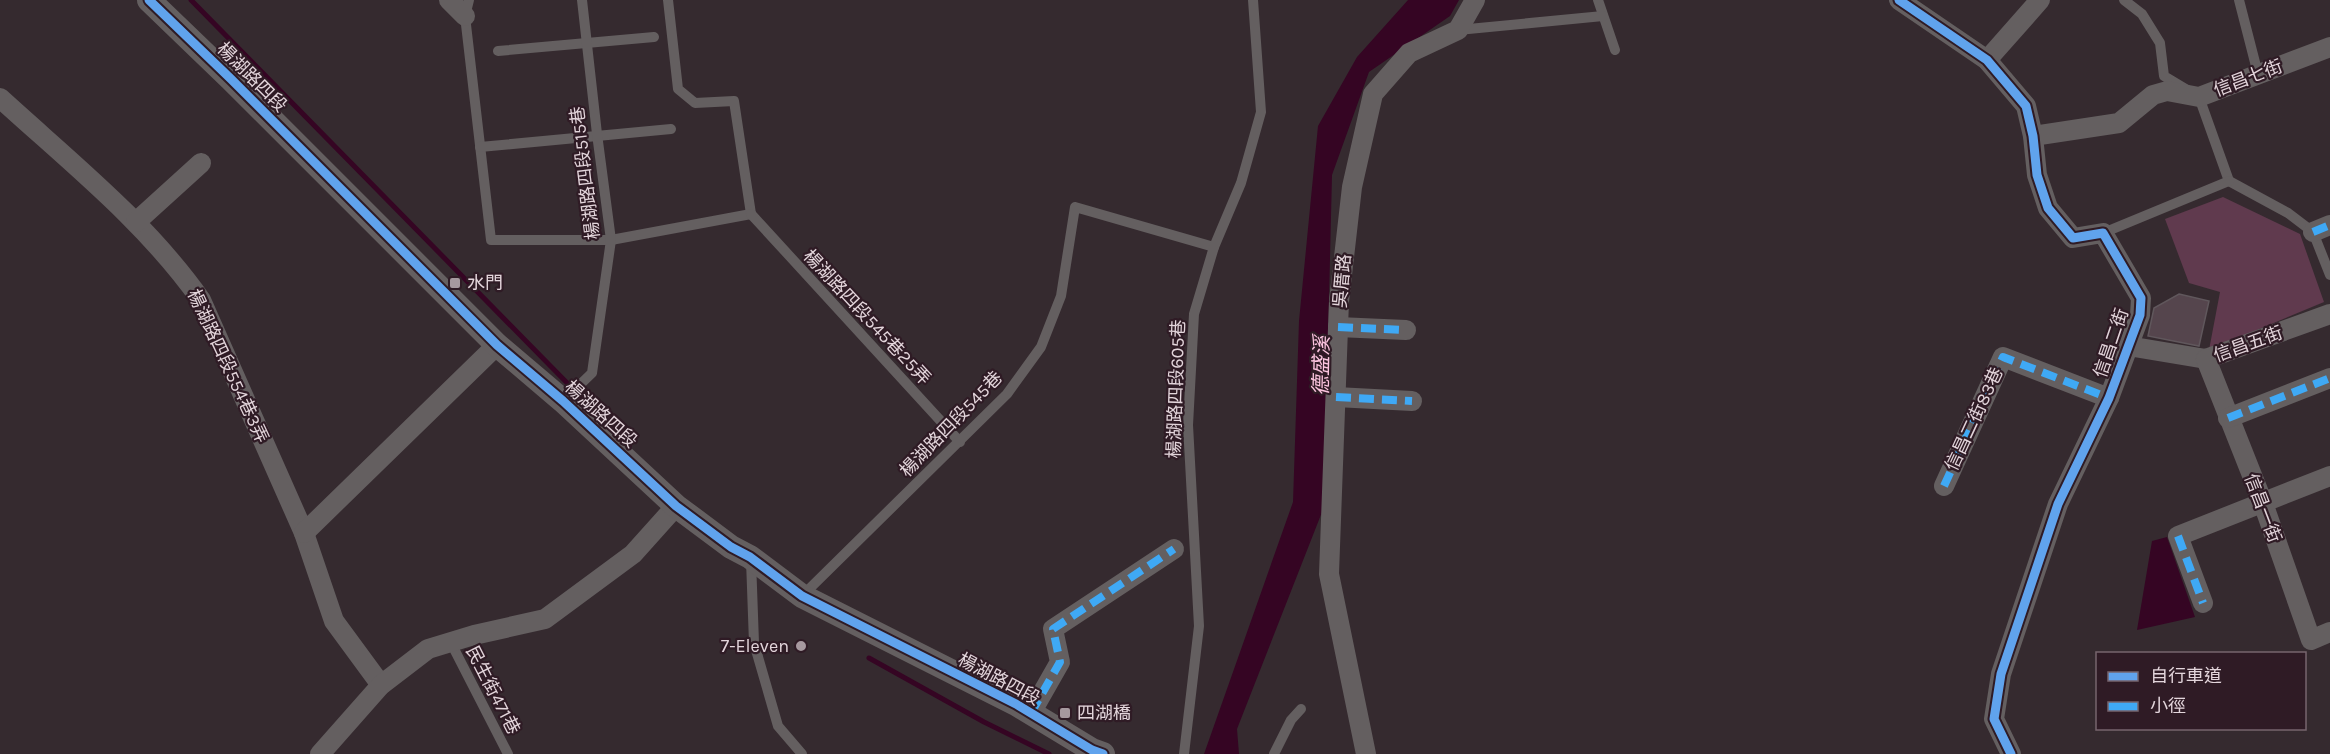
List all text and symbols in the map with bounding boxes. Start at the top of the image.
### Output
street label: 楊湖路四段 [212,37,292,117]
street label: 信昌七街 [2210,55,2286,101]
street label: 楊湖路四段515巷 [566,105,604,241]
street label: 楊湖路四段545巷25弄 [799,245,935,389]
street label: 吳厝路 [1329,253,1355,309]
place label: 水門 [467,272,503,294]
marker: 水門 [448,276,462,290]
street label: 楊湖路四段554巷3弄 [183,286,273,446]
street label: 信昌二街 [2089,305,2133,381]
street label: 楊湖路四段605巷 [1163,319,1189,459]
street label: 信昌五街 [2210,321,2286,367]
water label: 德盛溪 [1309,333,1334,396]
street label: 信昌二街83巷 [1940,364,2008,474]
street label: 楊湖路四段545巷 [895,367,1007,481]
street label: 楊湖路四段 [560,376,642,452]
street label: 信昌一街 [2240,470,2286,546]
place label: 7-Eleven [721,635,789,657]
marker: 7-Eleven [794,639,808,653]
street label: 民生街471巷 [461,642,525,738]
street label: 楊湖路四段 [954,648,1044,710]
legend [2096,652,2306,730]
text: 自行車道 [2150,665,2222,687]
text: 小徑 [2150,695,2186,717]
place label: 四湖橋 [1077,702,1131,724]
marker: 四湖橋 [1058,706,1072,720]

